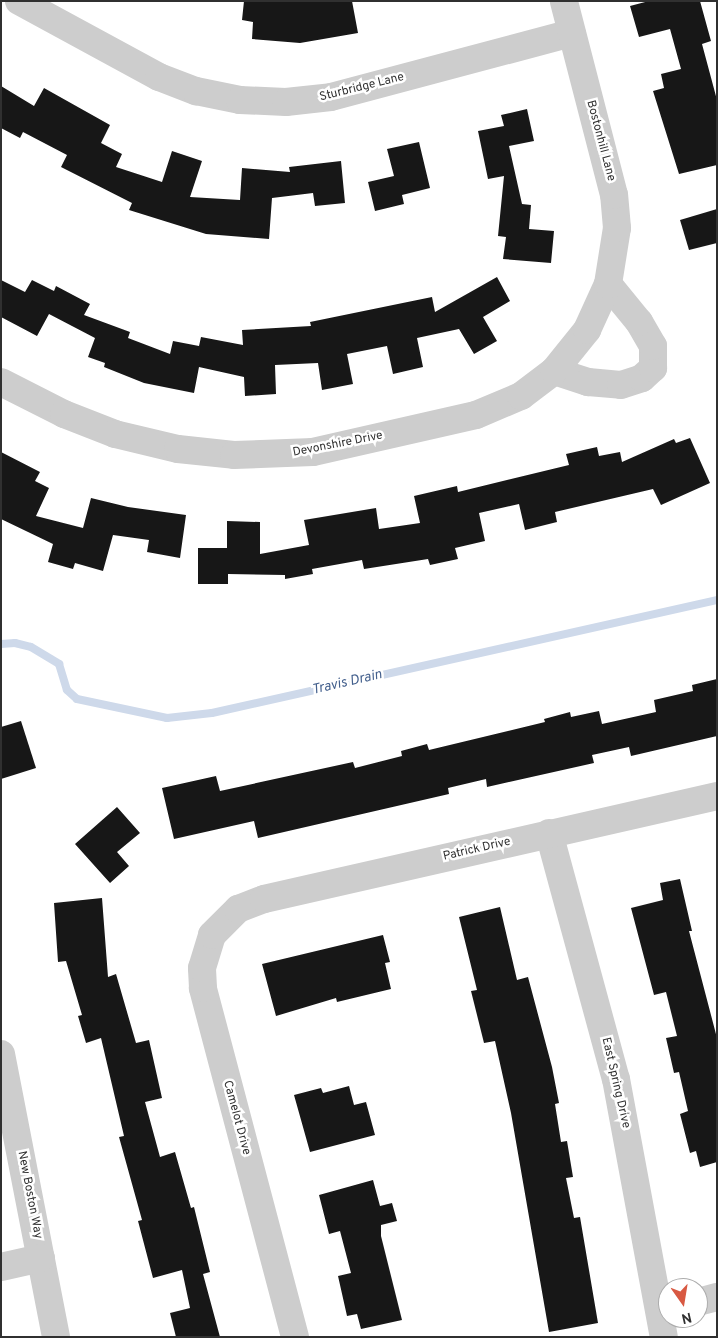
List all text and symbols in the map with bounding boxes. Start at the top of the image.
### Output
street label: Sturbridge Lane [318,71,406,105]
street label: Bostonhill Lane [582,99,618,183]
street label: Devonshire Drive [292,429,384,461]
water label: Travis Drain [310,667,384,699]
street label: Patrick Drive [442,835,512,865]
street label: East Spring Drive [598,1036,632,1130]
street label: Camelot Drive [219,1079,253,1157]
street label: New Boston Way [13,1150,45,1240]
north arrow [658,1278,708,1328]
text: N [679,1308,693,1327]

